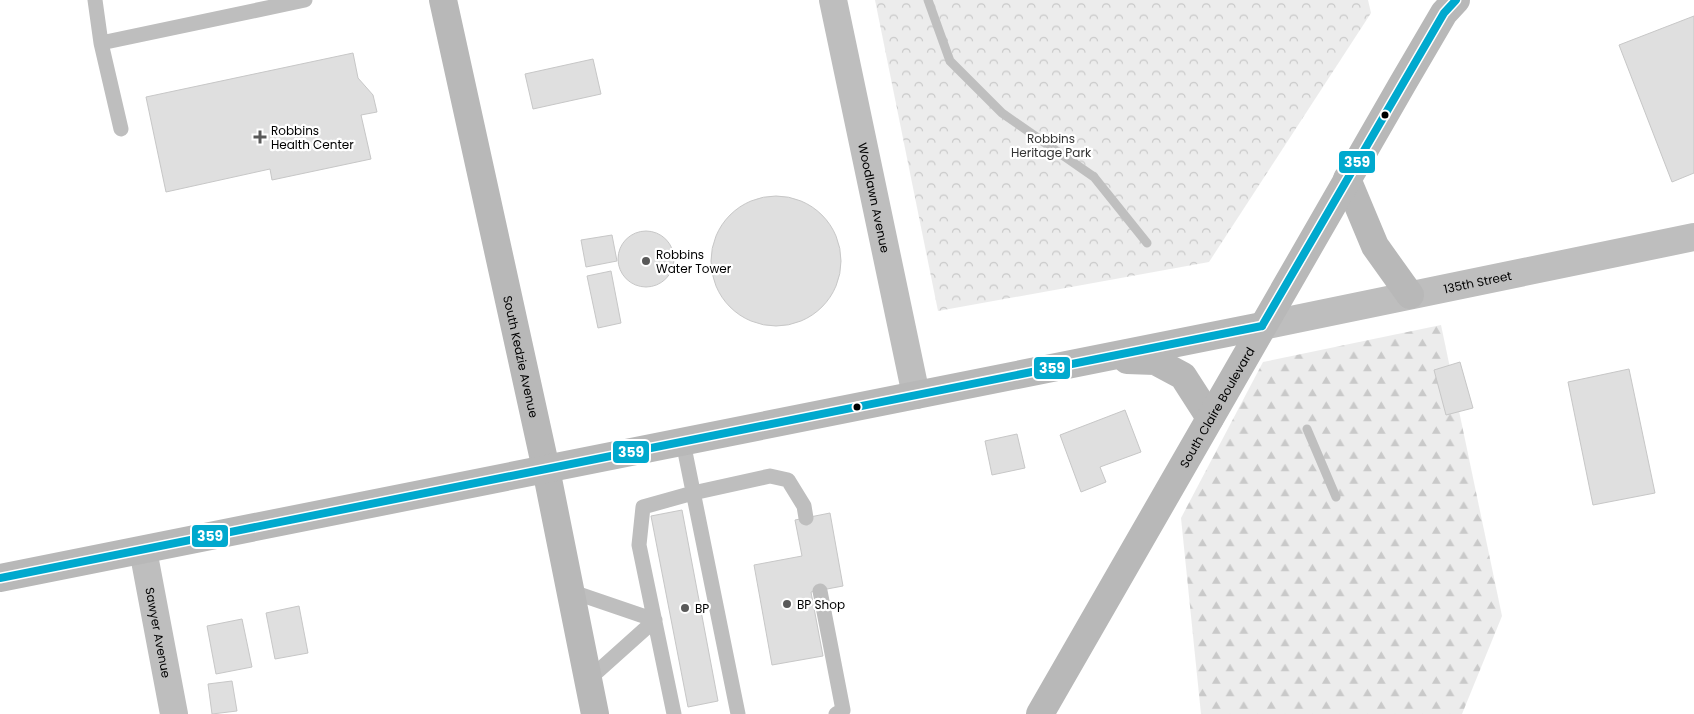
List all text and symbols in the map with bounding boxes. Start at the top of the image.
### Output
unlabelled marker [1380,110,1390,120]
place label: Robbins Health Center [271,122,354,153]
marker: Robbins Health Center [253,130,267,144]
park label: Robbins Heritage Park [1011,130,1092,161]
street label: Woodlawn Avenue [855,141,894,254]
line badge: 359 [1338,150,1376,174]
text: 359 [1344,152,1370,172]
place label: Robbins Water Tower [656,246,732,277]
marker: Robbins Water Tower [640,255,652,267]
street label: 135th Street [1442,266,1513,297]
street label: South Kedzie Avenue [500,294,543,419]
street label: South Claire Boulevard [1175,344,1258,471]
line badge: 359 [1033,356,1071,380]
text: 359 [1039,358,1065,378]
unlabelled marker [852,402,862,412]
line badge: 359 [612,440,650,464]
text: 359 [618,442,644,462]
line badge: 359 [191,524,229,548]
text: 359 [197,526,223,546]
street label: Sawyer Avenue [142,586,176,679]
place label: BP Shop [797,596,845,613]
marker: BP Shop [781,598,793,610]
place label: BP [695,600,709,617]
marker: BP [679,602,691,614]

